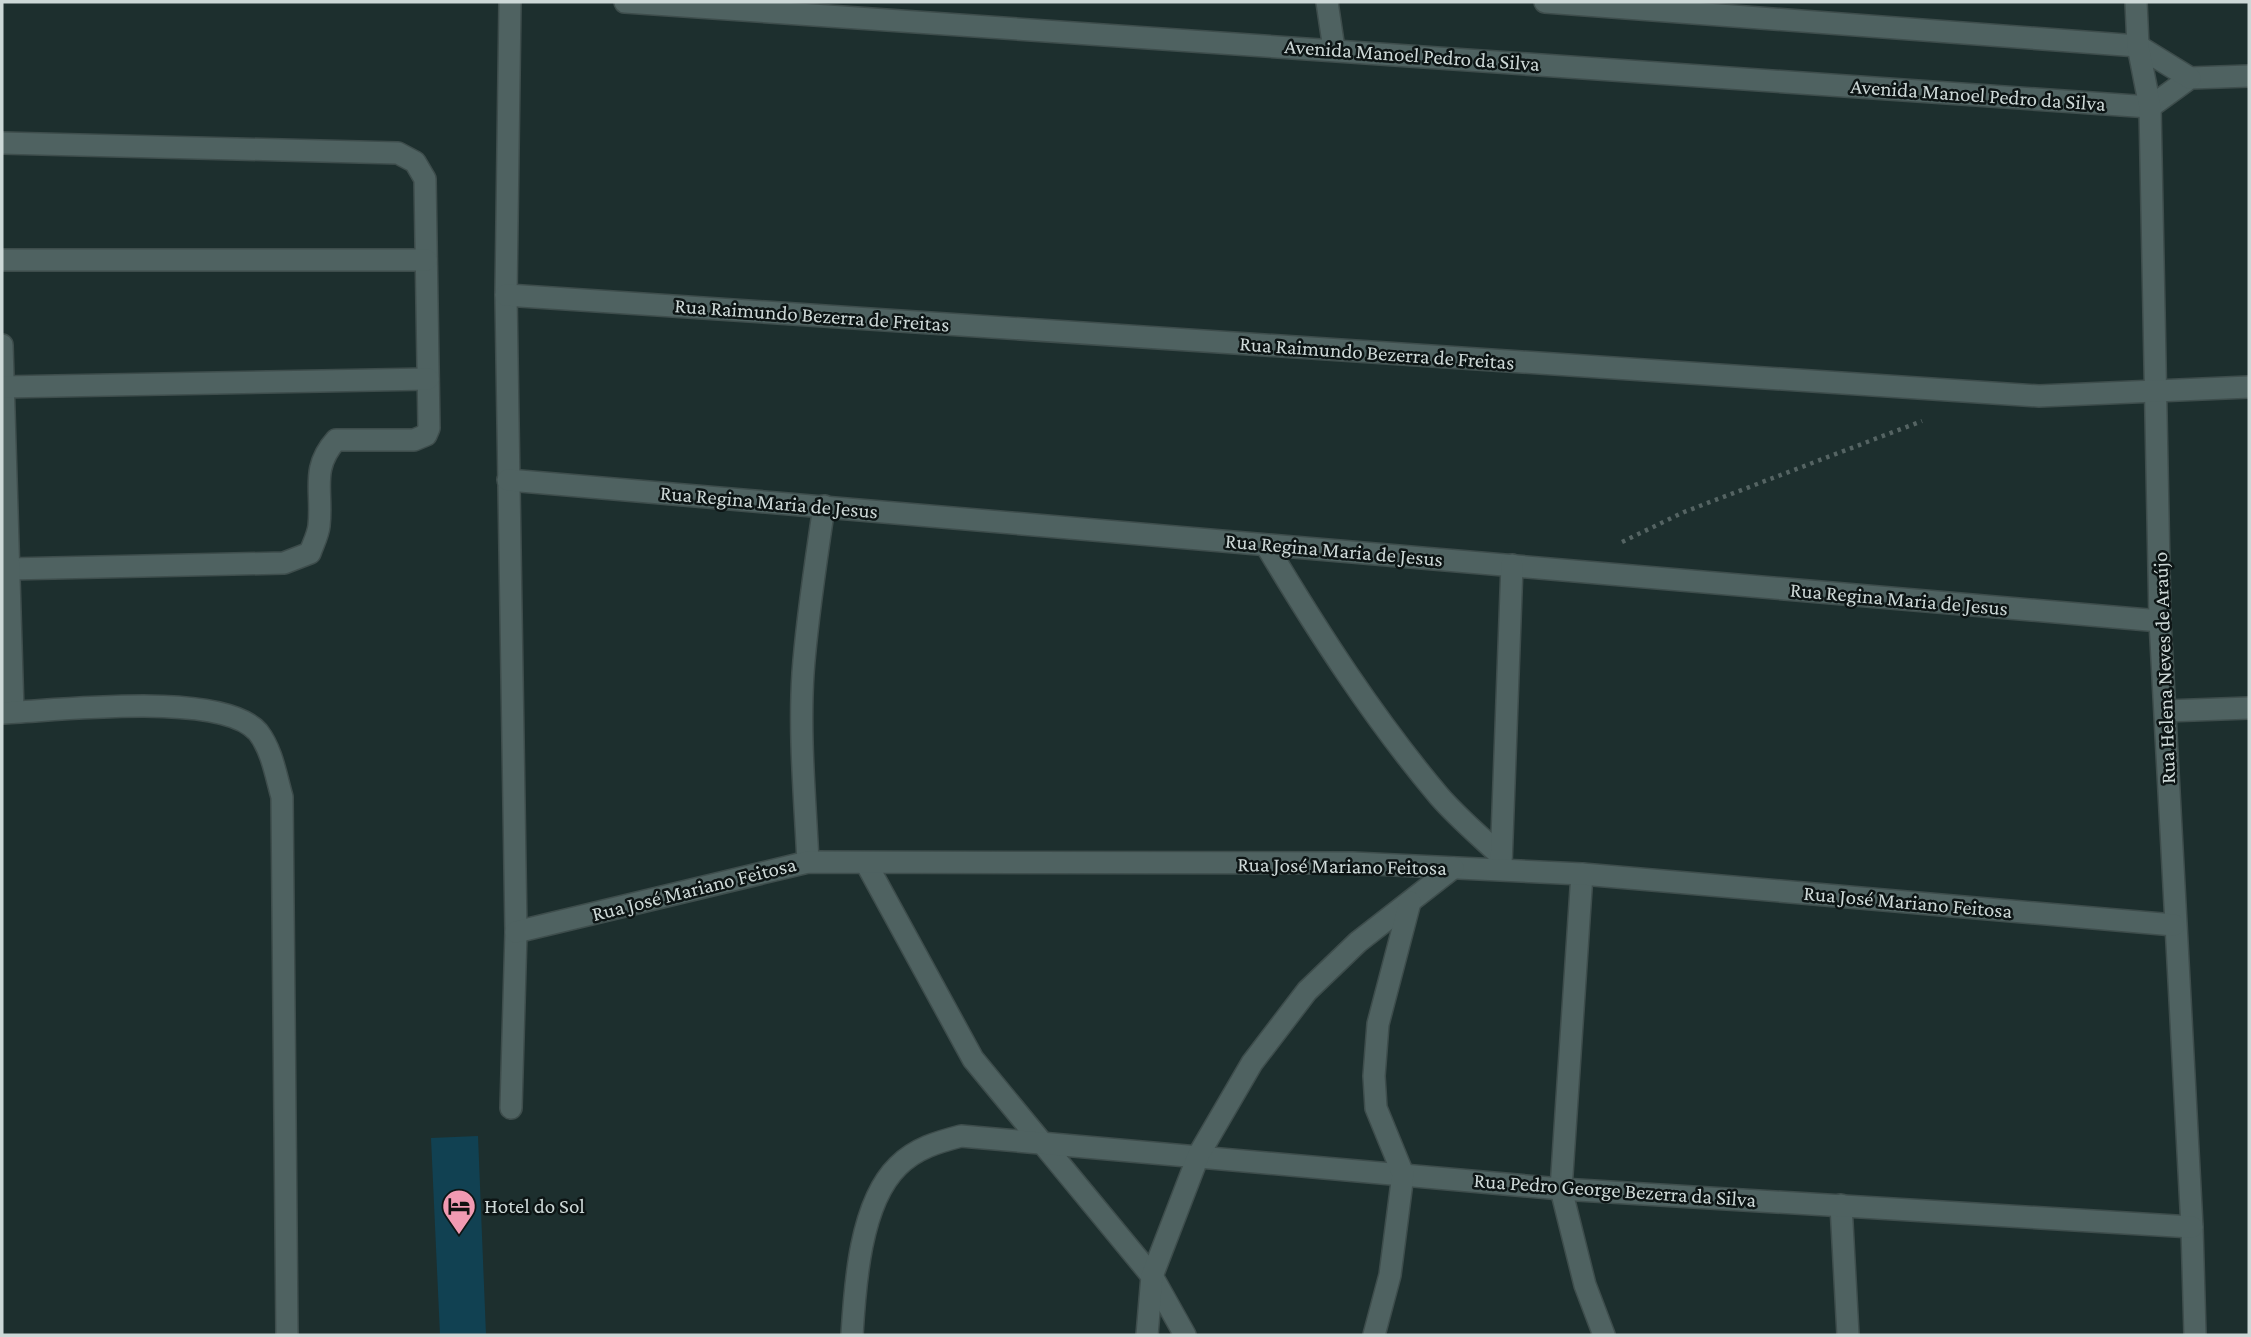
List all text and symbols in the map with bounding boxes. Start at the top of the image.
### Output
street label: Avenida Manoel Pedro da Silva [1284,34,1541,76]
street label: Avenida Manoel Pedro da Silva [1850,74,2107,116]
street label: Rua Raimundo Bezerra de Freitas [674,293,950,337]
street label: Rua Raimundo Bezerra de Freitas [1239,331,1515,375]
street label: Rua Regina Maria de Jesus [659,481,879,523]
street label: Rua Regina Maria de Jesus [1224,529,1444,571]
street label: Rua Helena Neves de Araújo [2148,551,2180,785]
street label: Rua Regina Maria de Jesus [1789,578,2009,620]
street label: Rua José Mariano Feitosa [589,852,799,926]
street label: Rua José Mariano Feitosa [1237,852,1447,880]
street label: Rua José Mariano Feitosa [1803,881,2014,923]
street label: Rua Pedro George Bezerra da Silva [1473,1168,1757,1212]
hotel icon: Hotel do Sol [440,1187,478,1236]
place label: Hotel do Sol [484,1194,585,1218]

